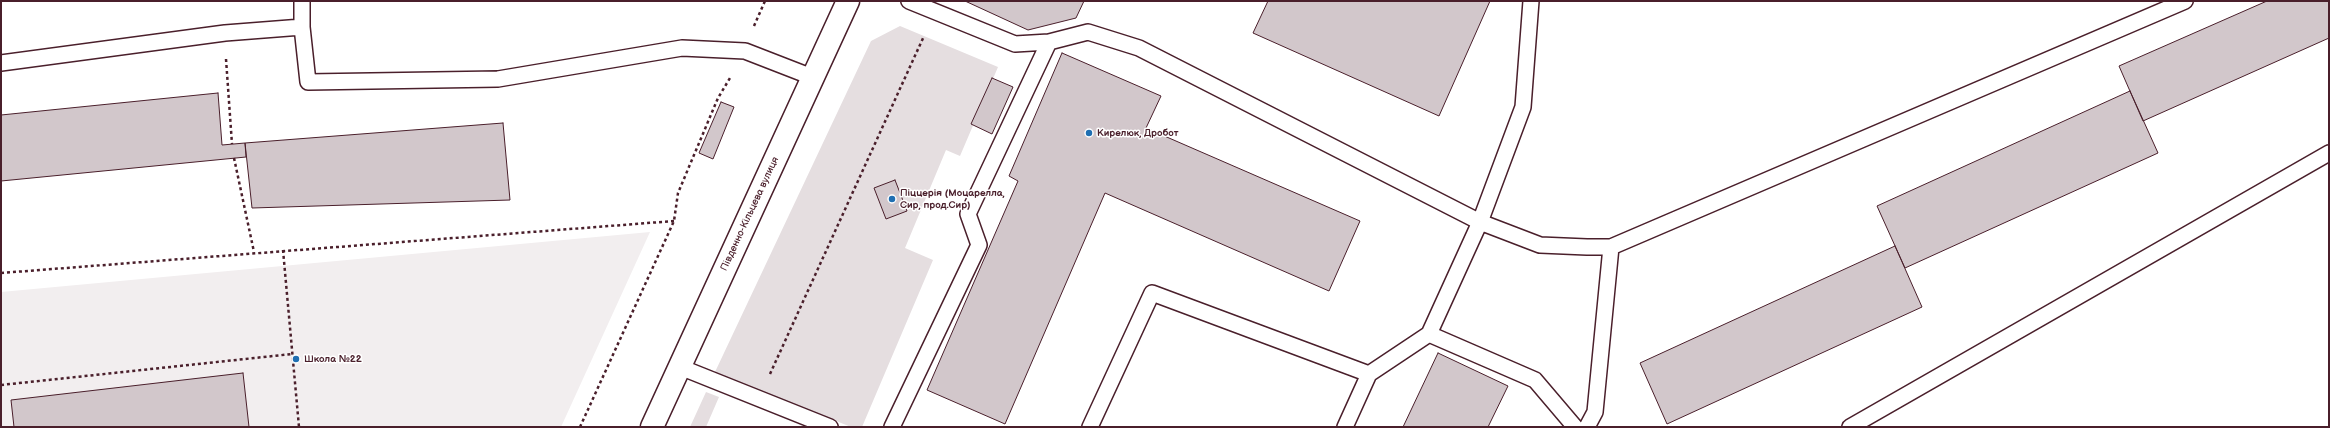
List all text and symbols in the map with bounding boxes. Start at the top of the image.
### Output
place label: Кирелюк, Дробот [1097,127,1178,139]
marker: Кирелюк, Дробот [1084,128,1094,138]
street label: Південно-Кільцева вулиця [718,155,782,273]
place label: Піццерія (Моцарелла, Сир, прод.Сир) [900,187,1005,210]
marker: Піццерія (Моцарелла, Сир, прод.Сир) [887,194,897,204]
place label: Школа №22 [304,353,362,365]
marker: Школа №22 [291,354,301,364]

